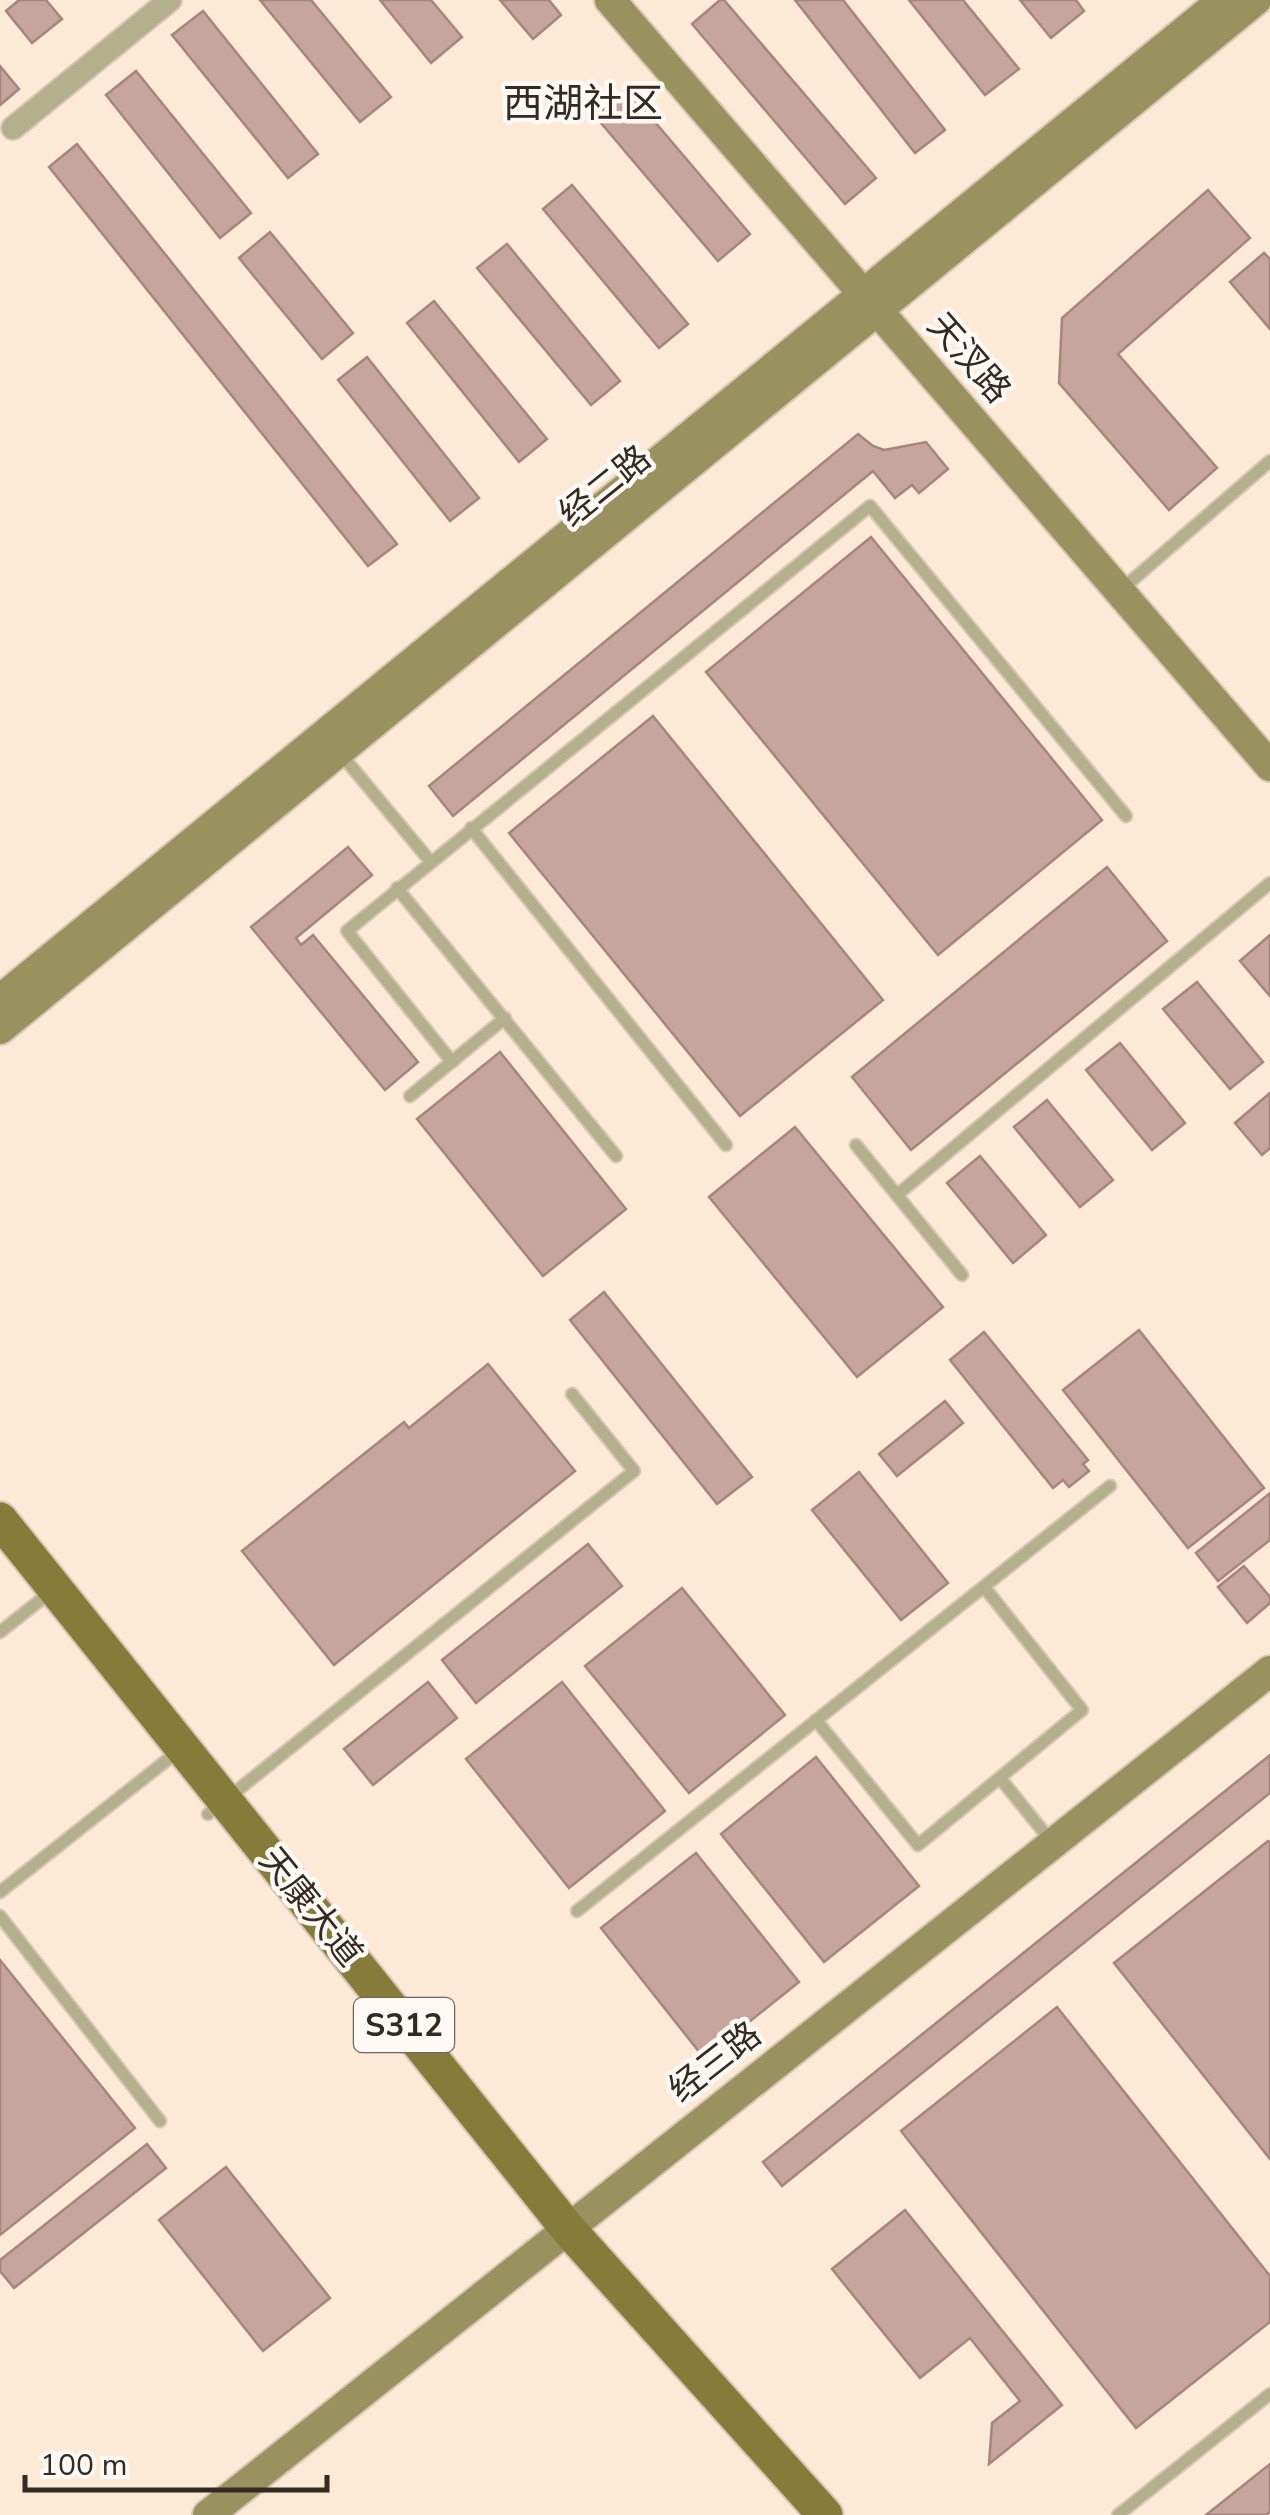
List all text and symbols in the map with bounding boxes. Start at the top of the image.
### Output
district label: 西湖社区 [503,77,663,131]
street label: 天汊路 [917,303,1021,413]
street label: 经二路 [549,435,661,537]
street label: 天康大道 [249,1838,373,1976]
road number: S312 [354,1998,454,2052]
street label: 经三路 [659,2011,771,2113]
scale bar [25,2430,328,2492]
text: 100 m [40,2445,127,2486]

